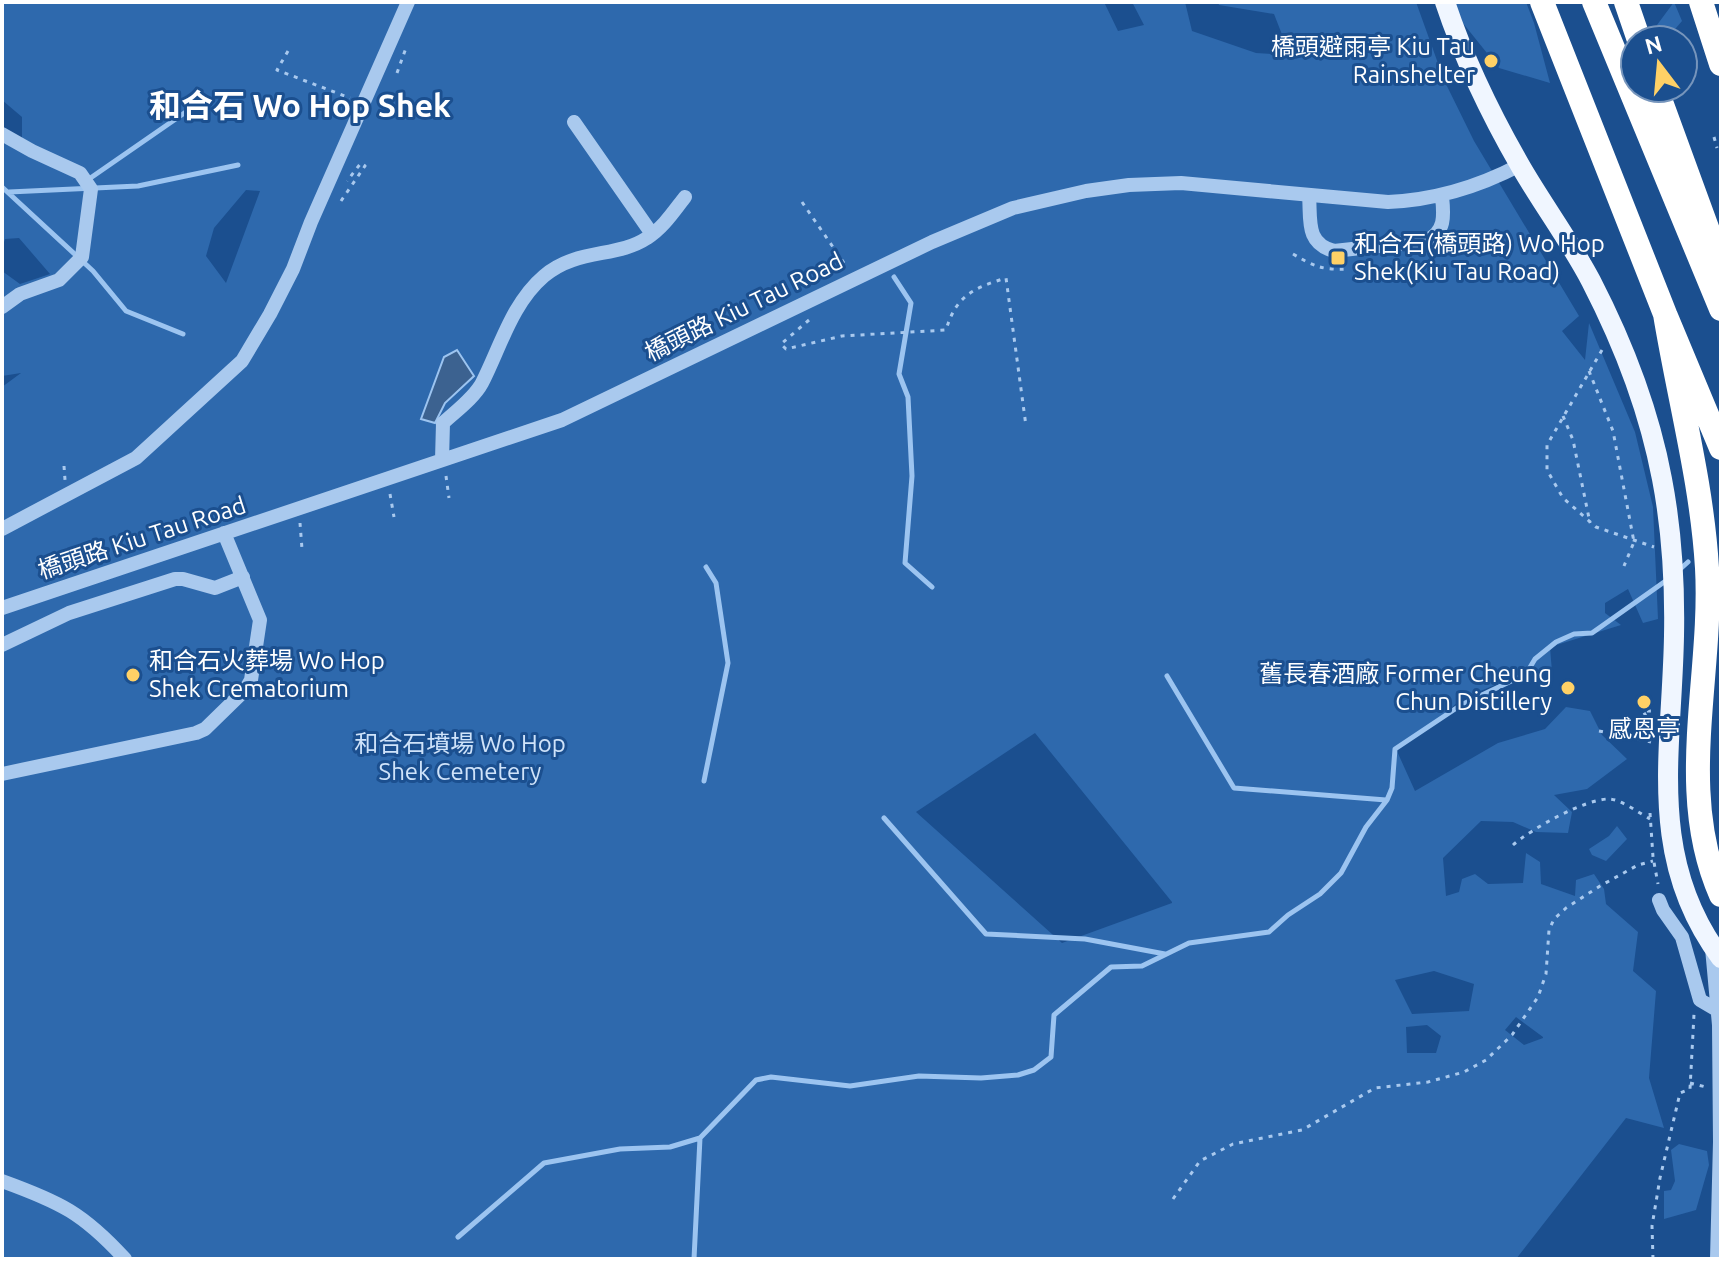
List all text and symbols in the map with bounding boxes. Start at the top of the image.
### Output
north arrow [1619,24,1699,104]
text: N [1642,30,1665,59]
place label: 橋頭避雨亭 Kiu Tau Rainshelter [1271,33,1475,88]
marker: 橋頭避雨亭 Kiu Tau Rainshelter [1482,52,1500,70]
district label: 和合石 Wo Hop Shek [149,87,451,123]
place label: 和合石(橋頭路) Wo Hop Shek(Kiu Tau Road) [1354,230,1605,285]
street label: 橋頭路 Kiu Tau Road [640,247,847,366]
marker: 和合石(橋頭路) Wo Hop Shek(Kiu Tau Road) [1329,249,1347,267]
street label: 橋頭路 Kiu Tau Road [35,491,249,584]
place label: 和合石火葬場 Wo Hop Shek Crematorium [149,647,385,702]
place label: 舊長春酒廠 Former Cheung Chun Distillery [1259,660,1552,715]
marker: 和合石火葬場 Wo Hop Shek Crematorium [124,666,142,684]
marker: 舊長春酒廠 Former Cheung Chun Distillery [1559,679,1577,697]
marker: 感恩亭 [1635,693,1653,711]
place label: 感恩亭 [1608,715,1680,742]
park label: 和合石墳場 Wo Hop Shek Cemetery [354,730,566,785]

